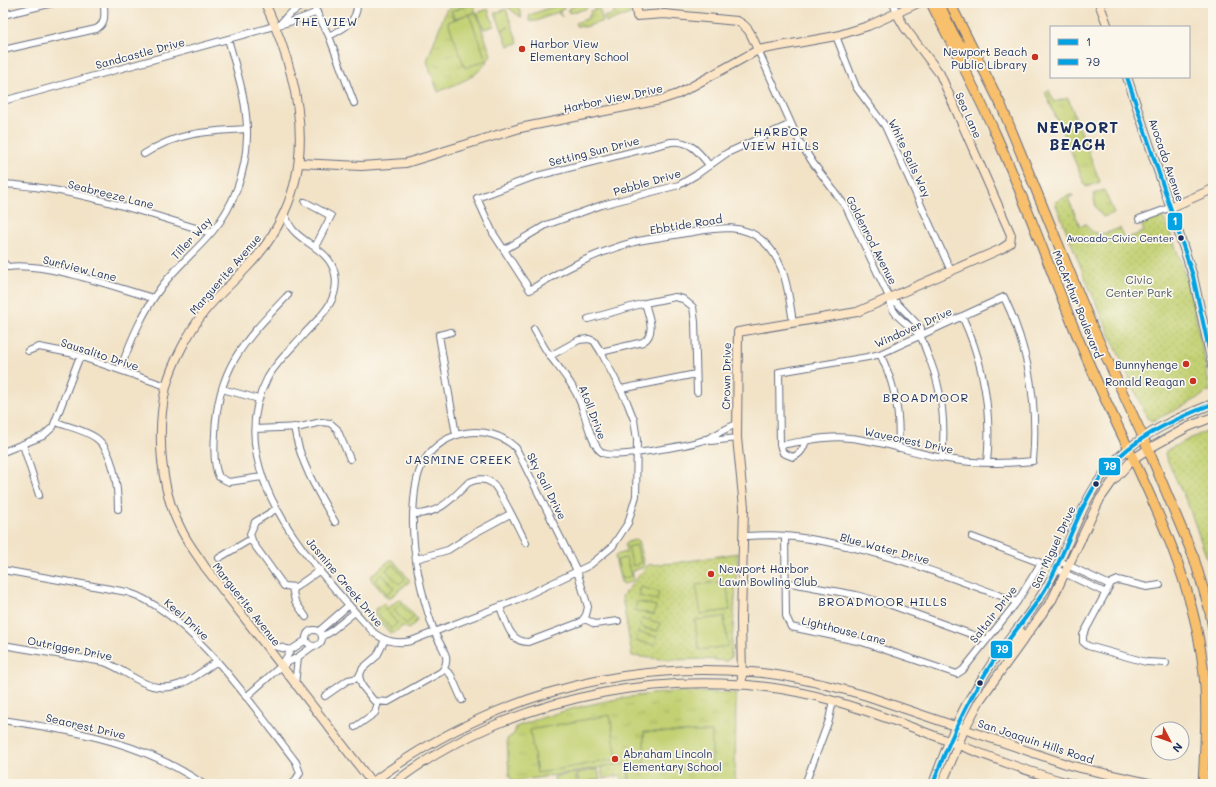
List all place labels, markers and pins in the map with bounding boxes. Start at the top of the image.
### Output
place label: Harbor View Elementary School [530,36,629,64]
marker: Harbor View Elementary School [517,44,527,54]
place label: Newport Beach Public Library [943,44,1027,72]
marker: Newport Beach Public Library [1030,52,1040,62]
place label: Avocado-Civic Center [1066,231,1174,245]
marker: Avocado-Civic Center [1176,233,1186,243]
place label: Bunnyhenge [1115,357,1178,372]
marker: Bunnyhenge [1181,359,1191,369]
place label: Ronald Reagan [1105,374,1185,389]
marker: Ronald Reagan [1188,376,1198,386]
unlabelled marker [1091,479,1101,489]
place label: Newport Harbor Lawn Bowling Club [719,561,817,589]
marker: Newport Harbor Lawn Bowling Club [706,569,716,579]
unlabelled marker [975,678,985,688]
place label: Abraham Lincoln Elementary School [623,746,722,774]
marker: Abraham Lincoln Elementary School [610,754,620,764]

